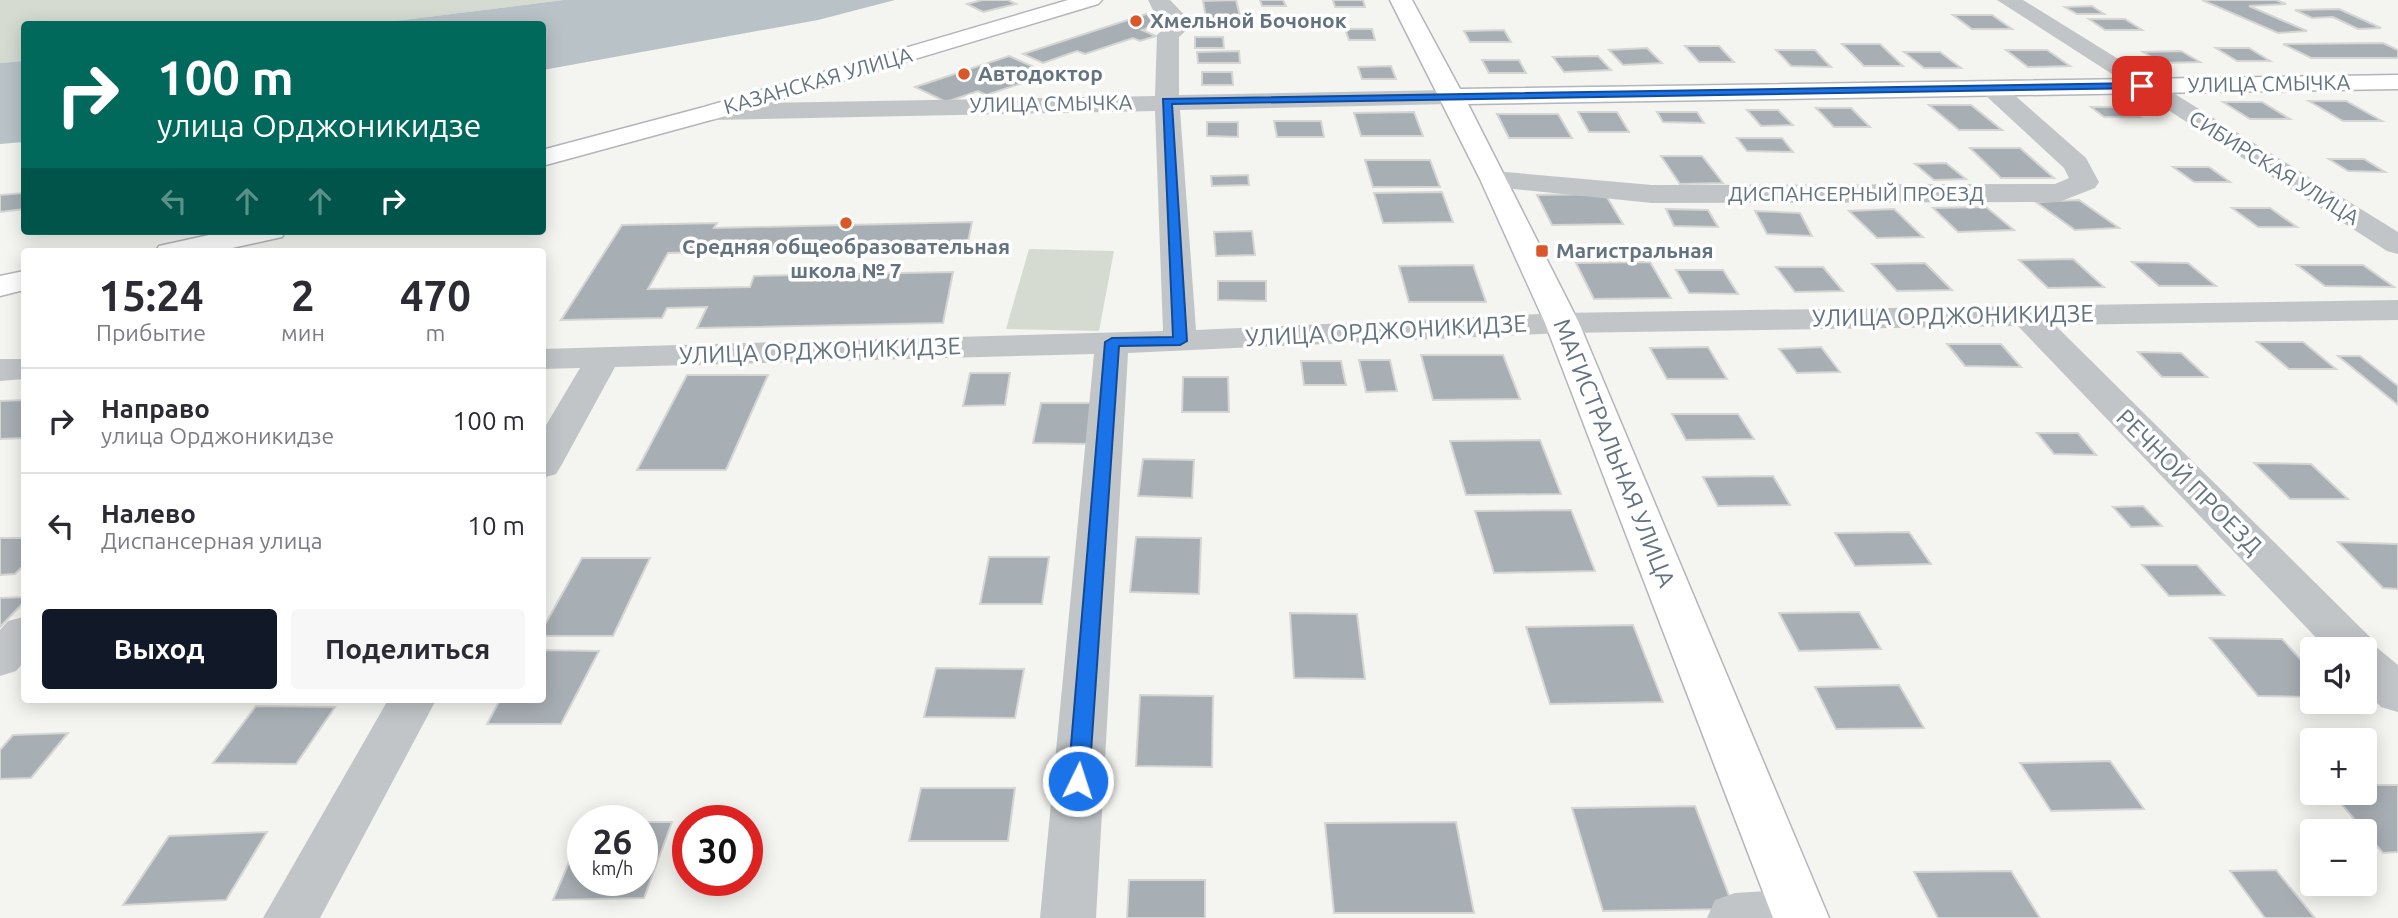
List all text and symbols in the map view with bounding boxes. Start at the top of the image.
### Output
place label: Хмельной Бочонок [1150,8,1347,32]
marker: Хмельной Бочонок [1128,13,1144,29]
street label: КАЗАНСКАЯ УЛИЦА [721,42,915,118]
icon: right [42,49,133,140]
text: 100 m [157,49,294,104]
pin [2112,56,2172,116]
place label: Автодоктор [978,61,1103,85]
marker: Автодоктор [956,66,972,82]
icon: arrive [2123,67,2161,105]
street label: УЛИЦА СМЫЧКА [2187,70,2351,96]
street label: УЛИЦА СМЫЧКА [969,90,1133,116]
street label: СИБИРСКАЯ УЛИЦА [2185,105,2364,229]
text: улица Орджоникидзе [157,107,481,143]
street label: ДИСПАНСЕРНЫЙ ПРОЕЗД [1728,181,1984,205]
icon: left [155,182,193,220]
icon: ahead [228,182,266,220]
icon: ahead [301,182,339,220]
icon: right [374,182,412,220]
marker: Средняя общеобразовательная школа № 7 [838,215,854,231]
place label: Средняя общеобразовательная школа № 7 [682,234,1010,282]
place label: Магистральная [1556,238,1714,262]
marker: Магистральная [1534,243,1550,259]
text: 15:24 [98,272,204,319]
text: 2 [291,272,315,319]
text: 470 [400,272,471,319]
street label: УЛИЦА ОРДЖОНИКИДЗЕ [1812,300,2094,331]
street label: УЛИЦА ОРДЖОНИКИДЗЕ [1245,310,1527,351]
street label: МАГИСТРАЛЬНАЯ УЛИЦА [1548,315,1681,591]
text: Прибытие [96,320,206,345]
text: мин [281,320,325,345]
text: m [425,320,445,345]
street label: УЛИЦА ОРДЖОНИКИДЗЕ [679,332,961,369]
text: Направо [101,394,210,423]
icon: right [42,402,80,440]
street label: РЕЧНОЙ ПРОЕЗД [2111,403,2268,560]
text: 100 m [453,406,525,435]
text: улица Орджоникидзе [101,423,334,448]
text: Налево [101,499,196,528]
icon: left [42,507,80,545]
text: 10 m [467,511,525,540]
text: Диспансерная улица [101,528,323,553]
button: Выход [42,609,277,689]
button: Поделиться [291,609,525,689]
map controls [2300,637,2377,896]
button: sound [2300,637,2377,714]
button: + [2300,728,2377,805]
position arrow [1041,744,1115,818]
speed limit sign: 30 [672,805,763,896]
button: − [2300,819,2377,896]
text: 26 [593,821,632,861]
text: km/h [592,858,633,878]

